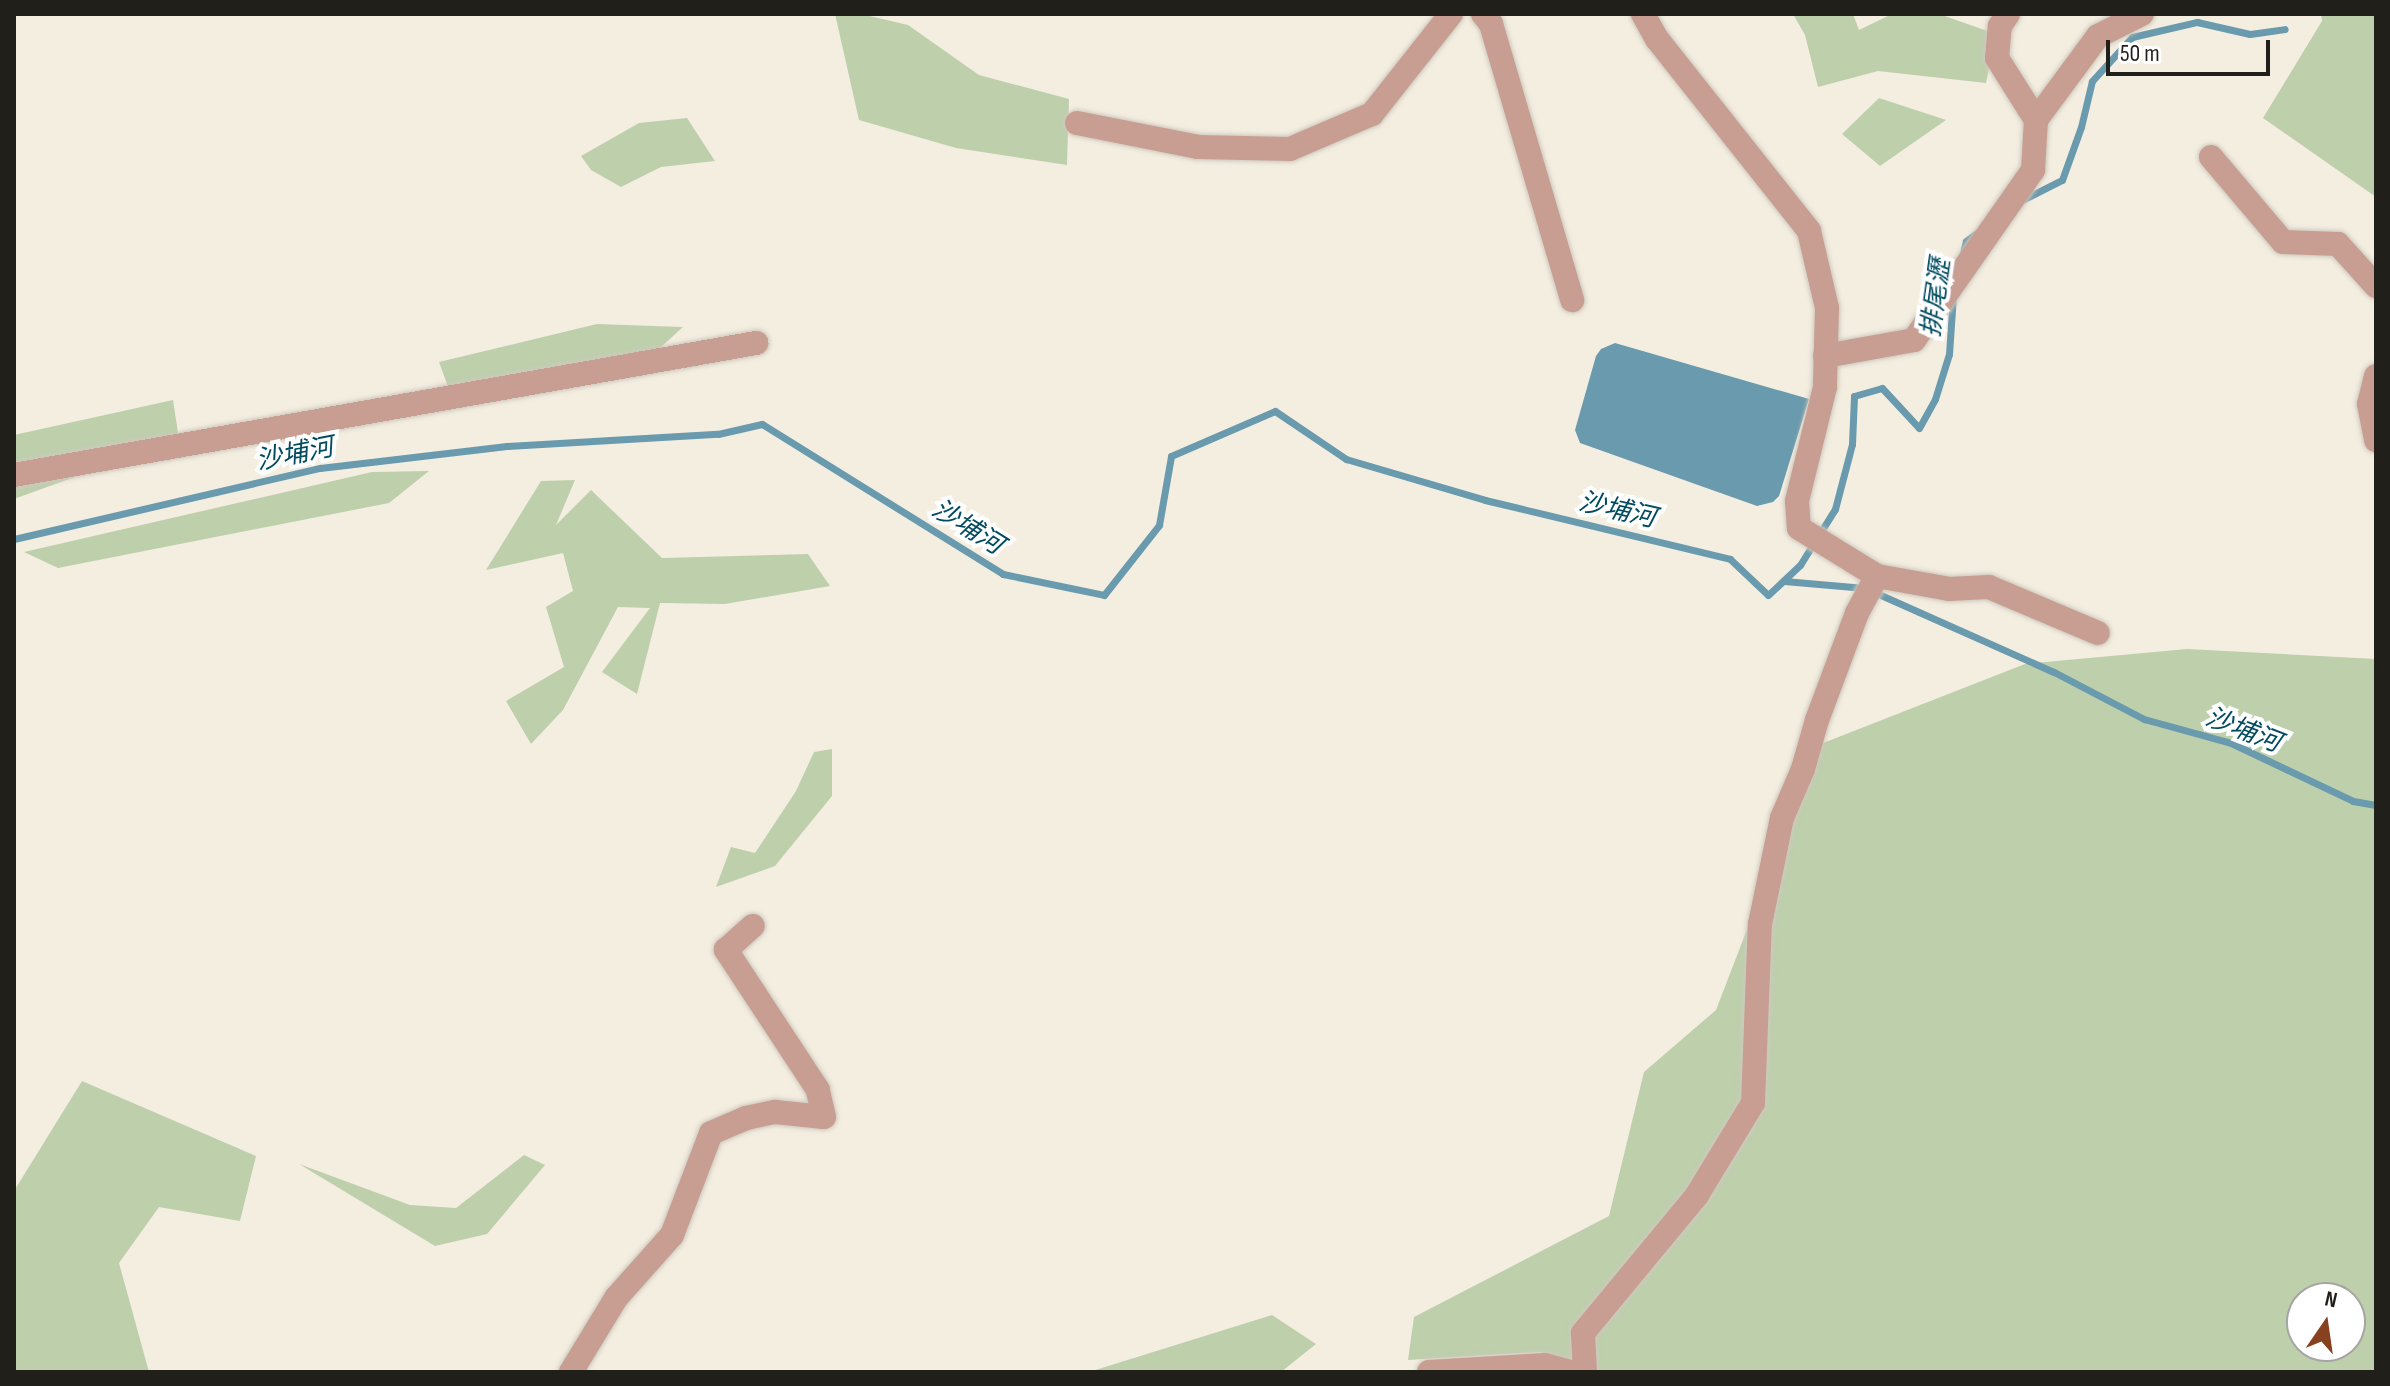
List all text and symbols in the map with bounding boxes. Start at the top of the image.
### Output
scale bar [2110,24,2274,74]
text: 50 m [2120,39,2160,68]
water label: 排尾瀝 [1916,257,1958,339]
water label: 沙埔河 [254,432,336,478]
water label: 沙埔河 [1575,487,1659,535]
water label: 沙埔河 [926,494,1008,562]
water label: 沙埔河 [2201,702,2285,760]
north arrow [2286,1282,2366,1362]
text: N [2322,1286,2340,1315]

